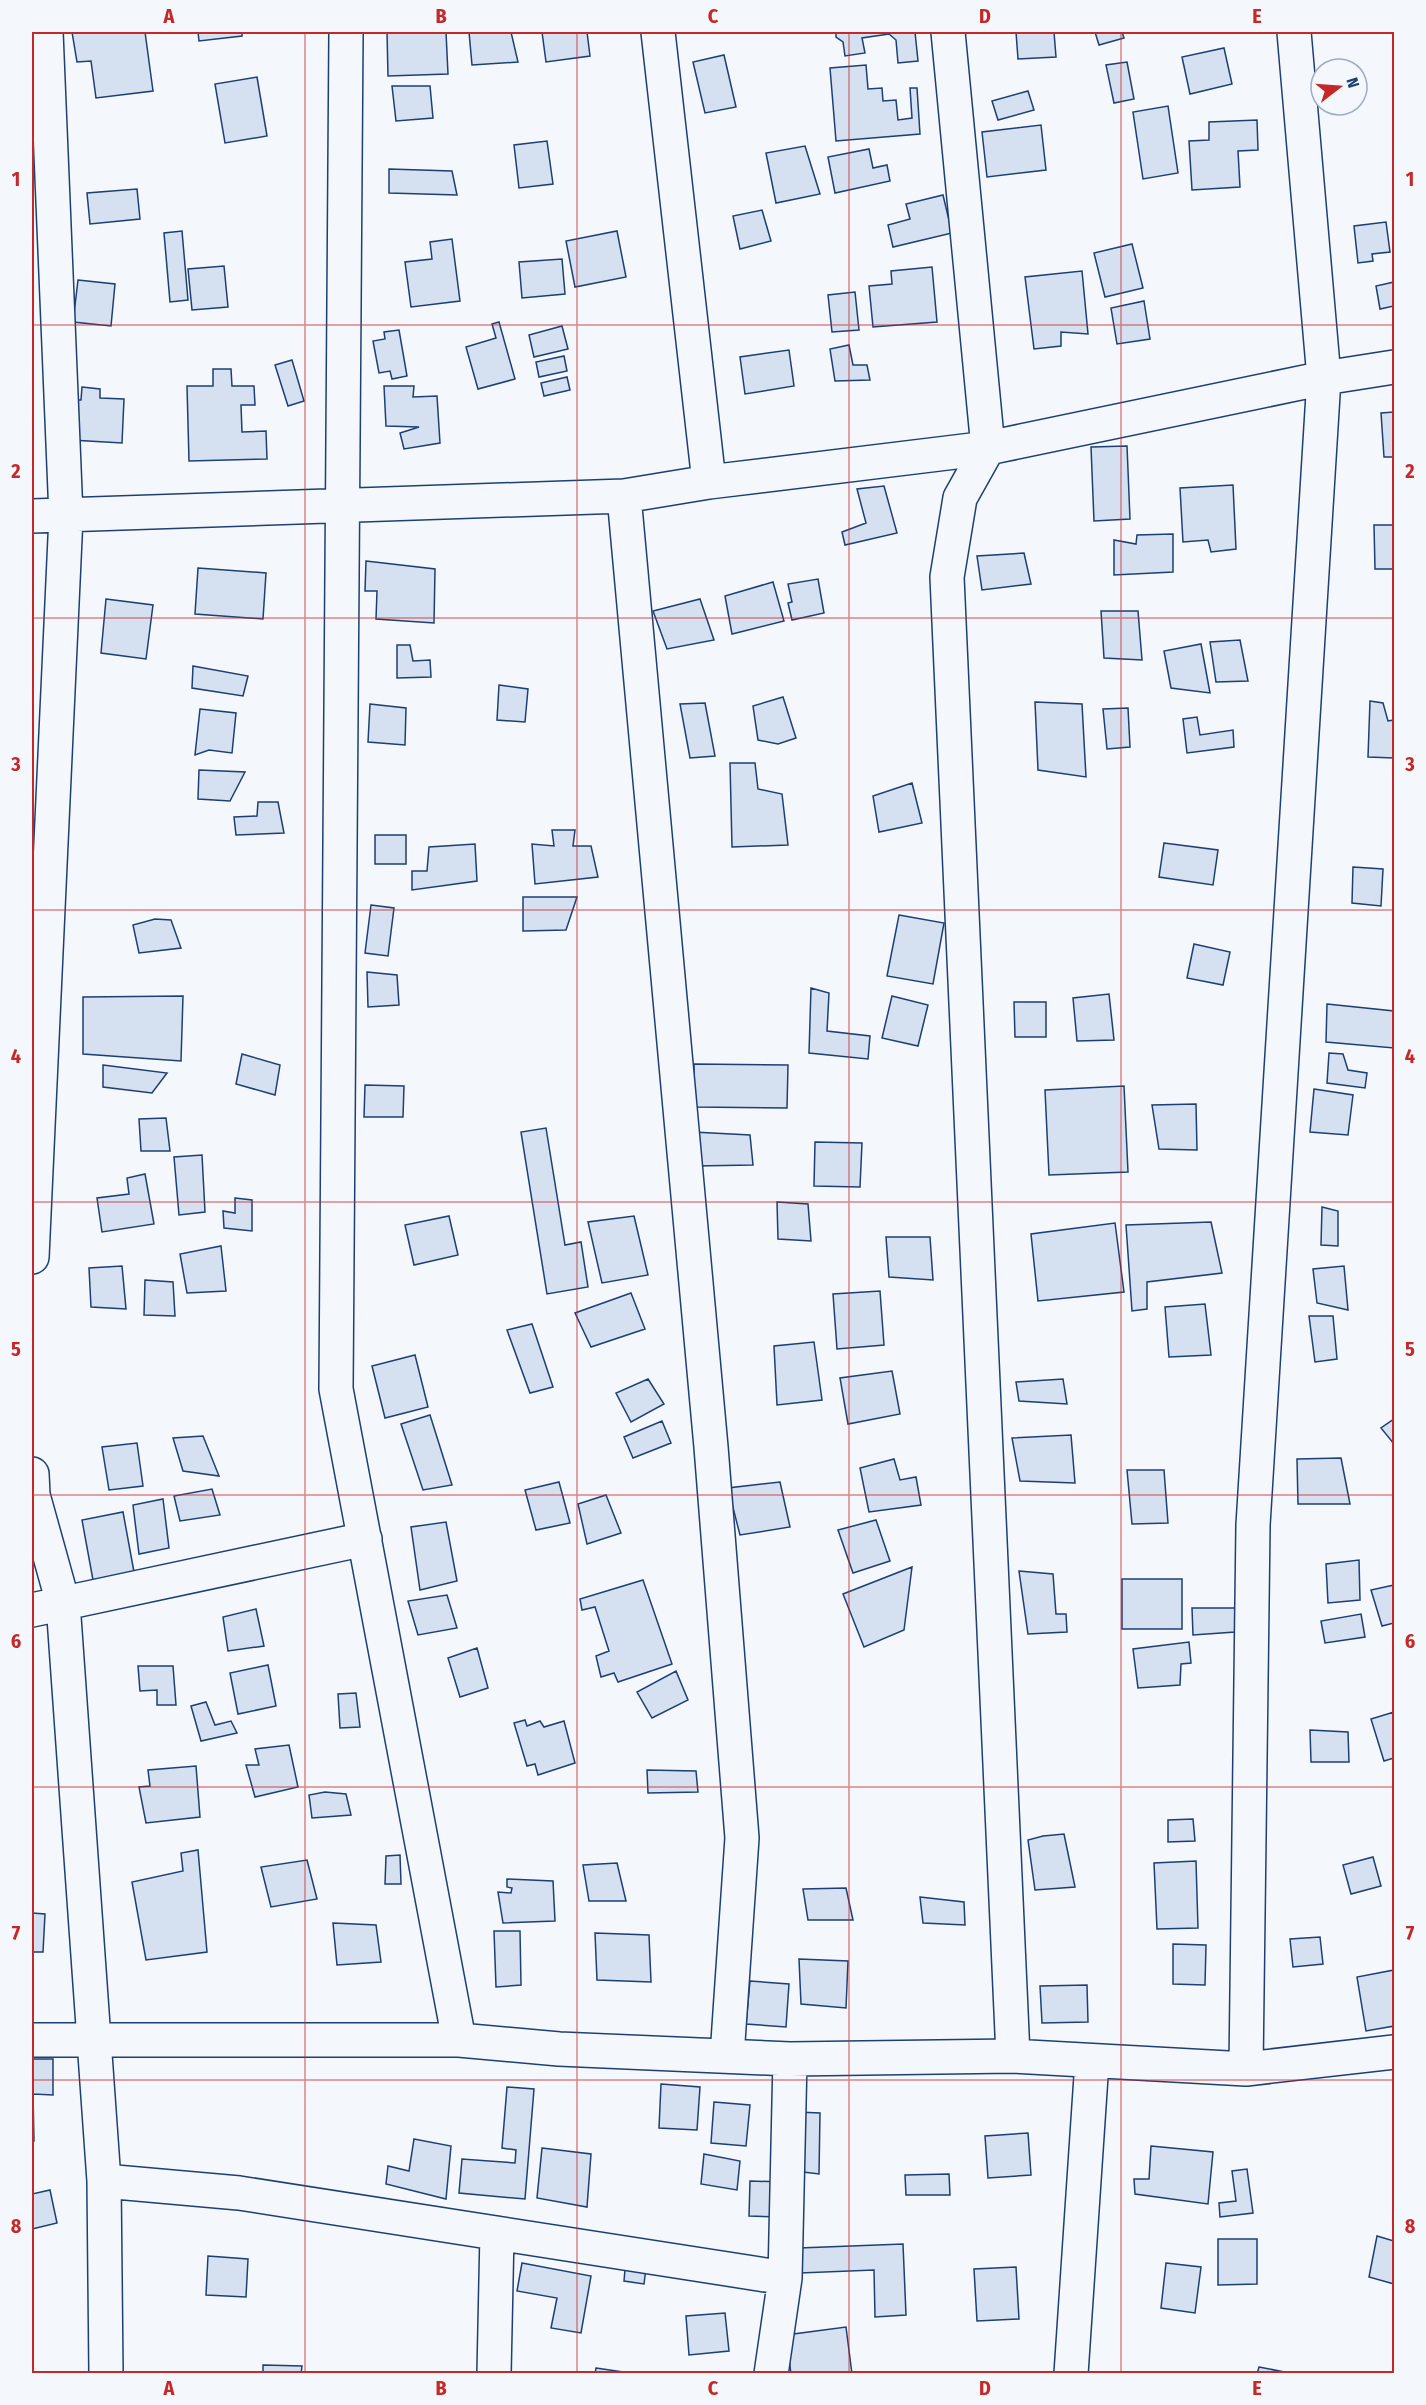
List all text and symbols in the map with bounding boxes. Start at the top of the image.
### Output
text: A [163,4,176,28]
text: B [435,4,447,28]
text: C [708,4,719,28]
text: D [979,4,991,28]
text: E [1252,4,1262,28]
north arrow [1309,57,1369,117]
text: N [1342,75,1363,90]
text: 1 [12,167,20,191]
text: 1 [1406,167,1414,191]
text: 2 [10,459,21,483]
text: 2 [1404,459,1415,483]
text: 3 [10,752,21,776]
text: 3 [1404,752,1415,776]
text: 4 [11,1044,21,1068]
text: 4 [1405,1044,1415,1068]
text: 5 [11,1337,21,1361]
text: 5 [1405,1337,1415,1361]
text: 6 [11,1629,21,1653]
text: 6 [1405,1629,1415,1653]
text: 7 [12,1921,21,1945]
text: 7 [1406,1921,1415,1945]
text: 8 [11,2214,22,2238]
text: 8 [1405,2214,1416,2238]
text: A [163,2376,176,2400]
text: B [435,2376,447,2400]
text: C [708,2376,719,2400]
text: D [979,2376,991,2400]
text: E [1252,2376,1262,2400]

